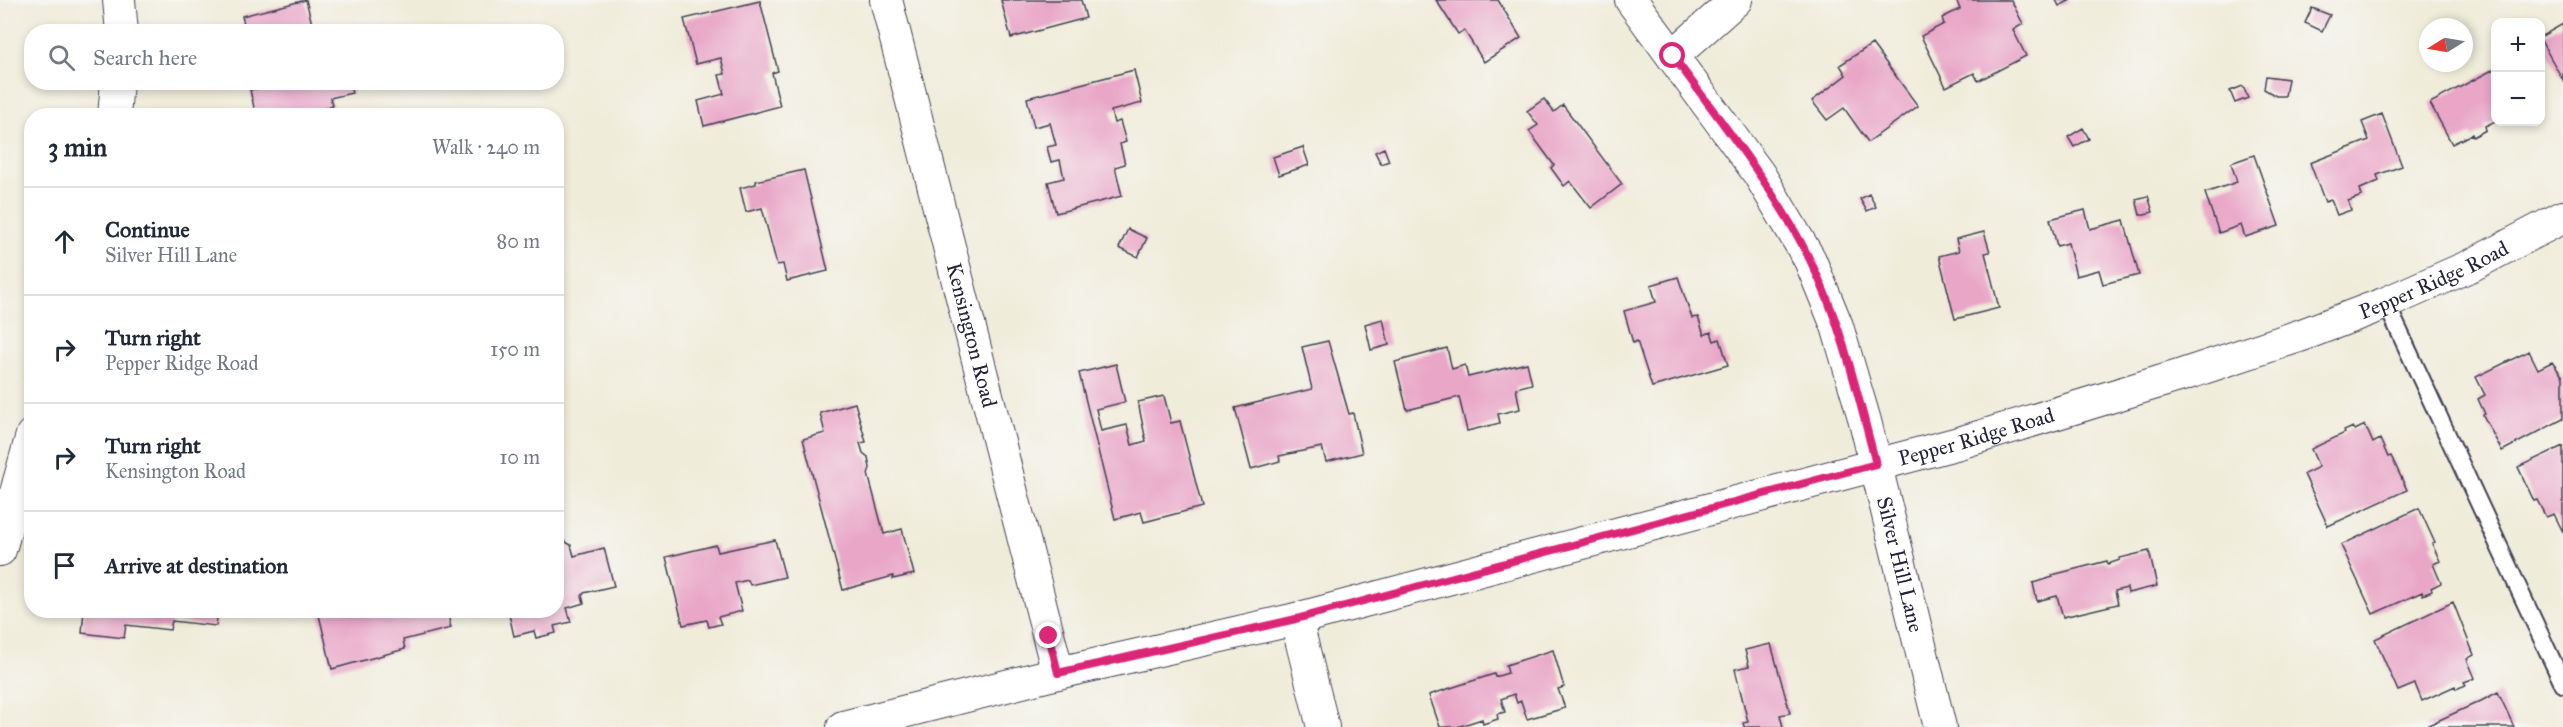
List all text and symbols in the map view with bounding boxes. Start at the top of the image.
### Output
north arrow [2419,18,2473,72]
map controls [2491,18,2545,126]
button: + [2491,18,2545,72]
search box [24,24,564,90]
icon: search [45,41,78,74]
route start [1659,42,1685,68]
text: Search here [93,44,197,71]
button: − [2491,72,2545,126]
text: 3 min [48,131,107,163]
text: Walk · 240 m [432,135,540,159]
text: Continue [105,216,190,243]
icon: ahead [48,225,81,258]
text: 80 m [497,229,540,253]
street label: Pepper Ridge Road [2355,235,2513,325]
text: Silver Hill Lane [105,243,237,267]
street label: Kensington Road [941,260,1003,411]
text: Turn right [105,324,201,351]
icon: right [48,333,81,366]
text: 150 m [490,337,540,361]
text: Pepper Ridge Road [105,351,259,375]
street label: Pepper Ridge Road [1895,402,2058,472]
text: Turn right [105,432,201,459]
icon: right [48,441,81,474]
text: 10 m [499,445,540,469]
text: Kensington Road [105,459,246,483]
street label: Silver Hill Lane [1871,494,1929,635]
icon: arrive [48,549,81,582]
text: Arrive at destination [105,552,288,579]
route end [1035,622,1061,648]

